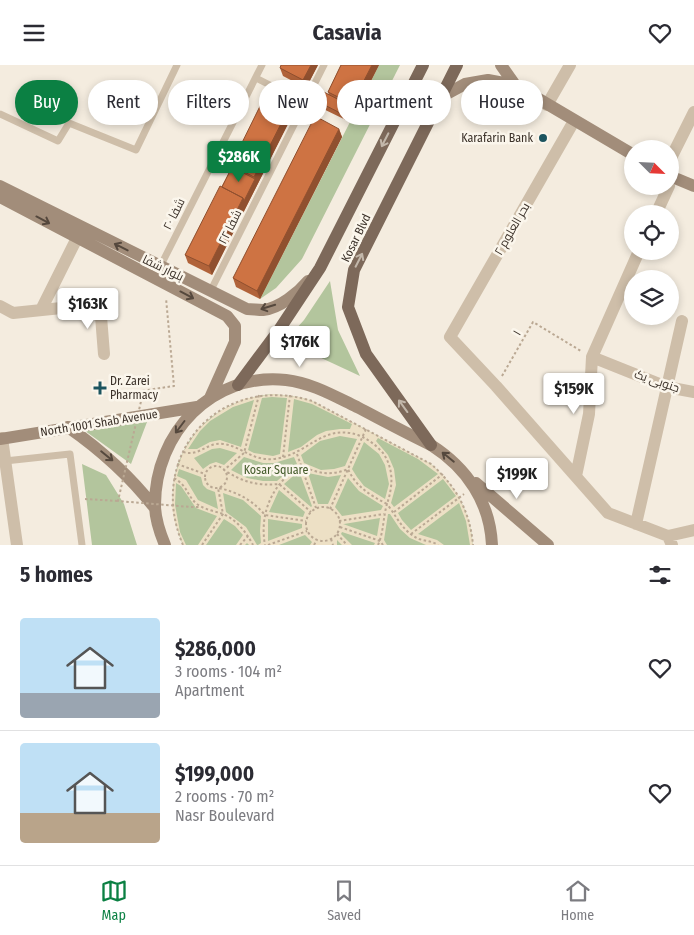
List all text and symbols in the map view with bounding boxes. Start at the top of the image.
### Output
icon: menu [20,19,48,47]
text: Casavia [312,19,382,46]
icon: heart [646,19,674,47]
chip: Buy [15,80,78,125]
chip: Rent [88,80,158,125]
chip: Filters [168,80,249,125]
chip: New [259,80,327,125]
chip: Apartment [337,80,451,125]
chip: House [461,80,543,125]
place label: Karafarin Bank [461,131,533,145]
one-way arrow [380,132,389,147]
marker: Karafarin Bank [537,132,549,144]
north arrow [624,140,679,195]
map controls [624,140,679,325]
pin: $286K [204,141,274,183]
text: $286K [218,147,260,166]
street label: شفا ۲۰ [160,196,188,232]
street label: بحر العلوم ۲ [491,200,534,258]
button: locate [624,205,679,260]
street label: شفا ۲۲ [215,207,245,246]
street label: Kosar Blvd [338,212,374,264]
one-way arrow [35,216,50,225]
one-way arrow [114,242,129,251]
street label: بلوار شفا [140,252,186,284]
one-way arrow [355,253,364,268]
button: layers [624,270,679,325]
pin: $163K [53,287,123,330]
one-way arrow [179,291,194,301]
text: $163K [68,294,108,313]
one-way arrow [261,303,277,313]
pin: $176K [265,325,335,368]
street label: ۱ [510,328,524,338]
text: $176K [281,332,319,351]
street label: جنوبی یک [633,367,681,395]
pin: $159K [539,373,609,415]
place label: Dr. Zarei Pharmacy [110,374,159,402]
text: $159K [554,379,594,398]
marker: Dr. Zarei Pharmacy [94,382,106,394]
one-way arrow [398,399,408,413]
street label: North 1001 Shab Avenue [39,407,159,439]
one-way arrow [174,420,185,433]
one-way arrow [100,451,113,462]
one-way arrow [442,452,455,463]
pin: $199K [482,457,552,500]
park label: Kosar Square [244,463,308,477]
text: $199K [497,464,537,483]
icon: filters [646,561,674,589]
text: 5 homes [20,562,93,588]
text: $286,000 [175,636,256,662]
icon: home [60,638,120,698]
icon: heart [646,654,674,682]
text: 3 rooms · 104 m² [175,662,282,681]
text: Apartment [175,681,244,700]
text: $199,000 [175,761,254,787]
icon: home [60,763,120,823]
icon: heart [646,779,674,807]
text: 2 rooms · 70 m² [175,787,274,806]
text: Nasr Boulevard [175,806,275,825]
tab: Map [100,877,128,924]
tab: Saved [327,877,361,924]
tab: Home [561,877,594,924]

